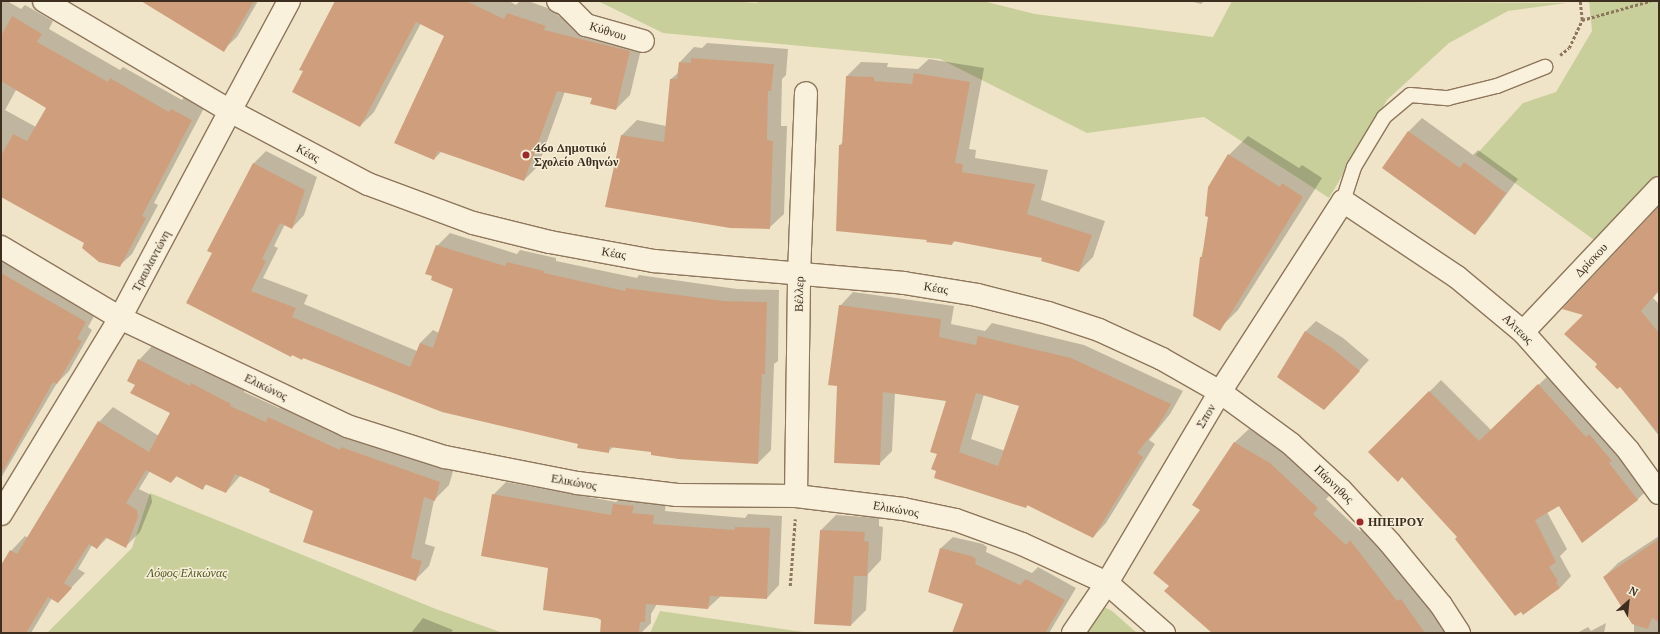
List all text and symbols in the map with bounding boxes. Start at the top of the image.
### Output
street label: Κύθνου [588,19,628,43]
street label: Κέας [294,141,322,165]
place label: 46ο Δημοτικό Σχολείο Αθηνών [534,141,618,169]
marker: 46ο Δημοτικό Σχολείο Αθηνών [521,150,531,160]
street label: Τραυλαντώνη [129,228,173,294]
street label: Δρίσκου [1572,240,1610,280]
street label: Κέας [601,244,627,262]
street label: Βέλλερ [791,276,807,312]
street label: Κέας [923,279,949,297]
street label: Αλτεως [1500,311,1536,347]
street label: Ελικώνος [242,370,290,404]
street label: Σπον [1193,401,1219,431]
street label: Πάρνηθος [1311,462,1357,506]
street label: Ελικώνος [550,471,598,493]
street label: Ελικώνος [872,498,920,520]
place label: ΗΠΕΙΡΟΥ [1368,515,1424,529]
marker: ΗΠΕΙΡΟΥ [1355,517,1365,527]
park label: Λόφος Ελικώνας [147,566,227,580]
north arrow [1608,582,1648,622]
text: N [1627,583,1640,599]

